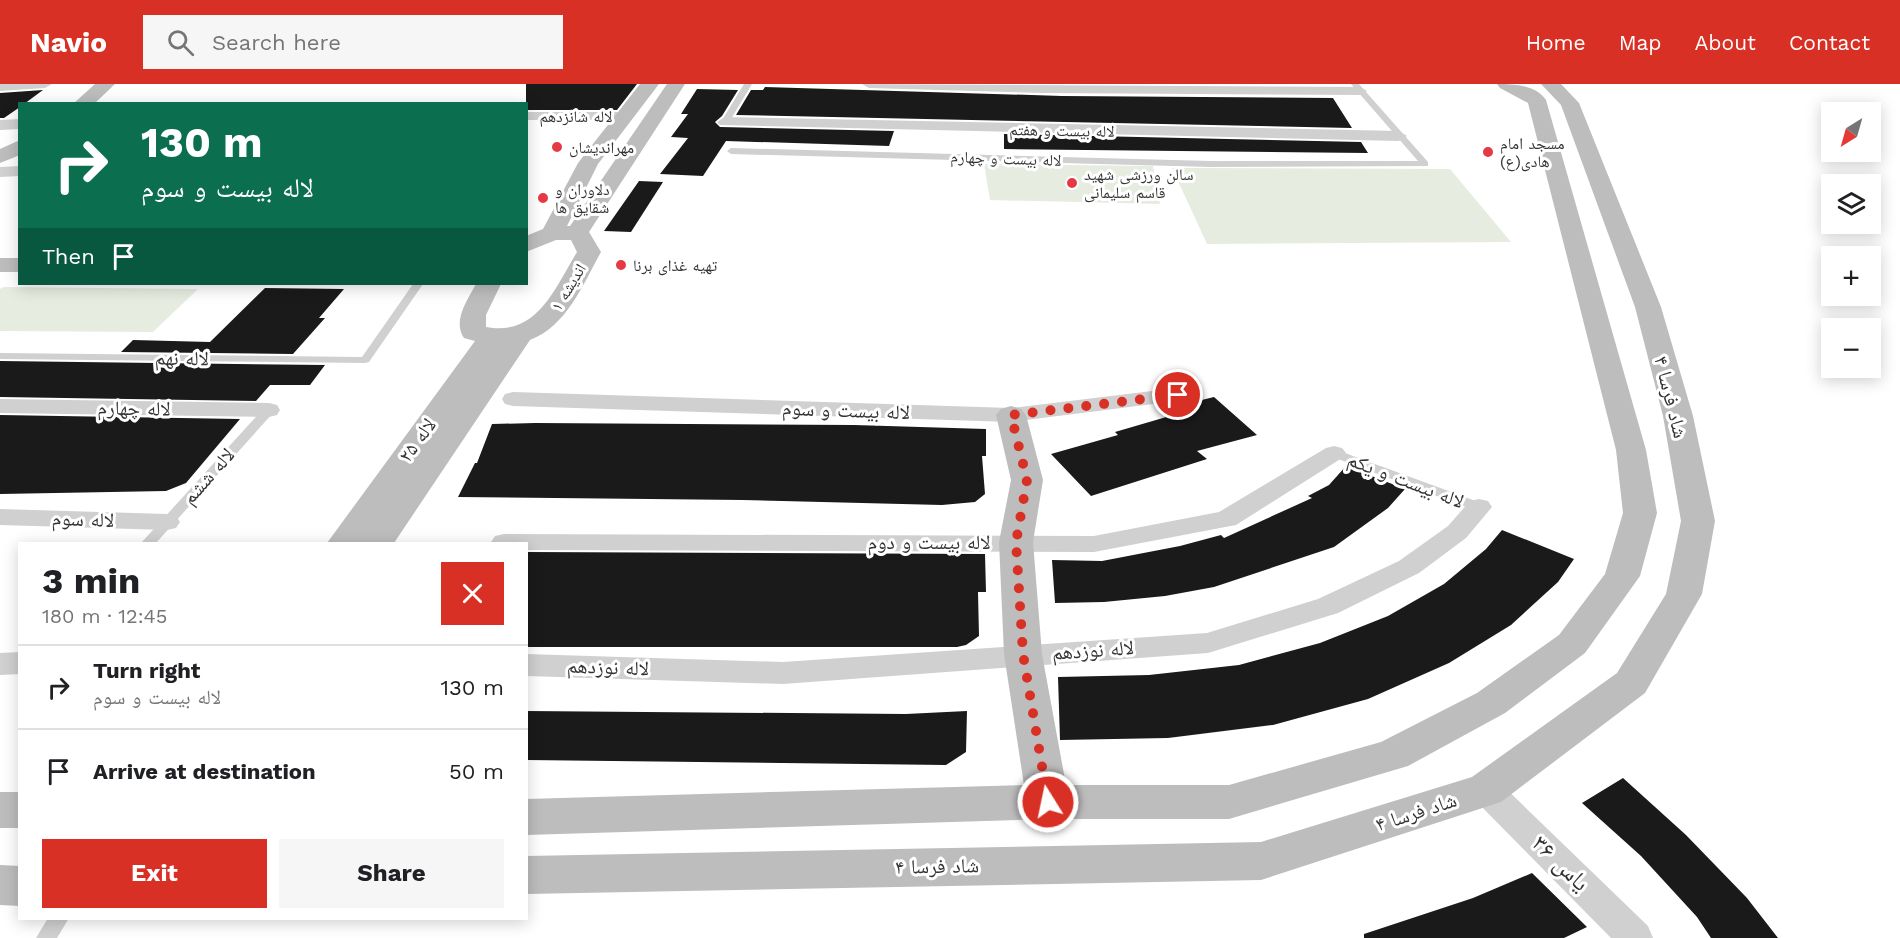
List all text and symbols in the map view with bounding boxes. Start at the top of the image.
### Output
search box [143,15,563,69]
text: Navio [30,26,107,59]
icon: search [164,26,197,59]
text: Search here [212,30,341,55]
text: Home [1526,30,1586,55]
text: Map [1619,30,1662,55]
text: About [1695,30,1756,55]
text: Contact [1789,30,1870,55]
north arrow [1821,102,1881,162]
map controls [1821,102,1881,378]
street label: لاله شانزدهم [539,107,613,127]
text: 130 m [141,118,263,167]
street label: لاله بیست و هفتم [1009,120,1115,142]
icon: right [42,126,120,204]
place label: مسجد امام هادی(ع) [1500,134,1565,172]
place label: مهراندیشان [569,138,634,158]
marker: مهراندیشان [550,140,564,154]
marker: مسجد امام هادی(ع) [1481,145,1495,159]
street label: لاله بیست و چهارم [950,147,1062,171]
place label: سالن ورزشی شهید قاسم سلیمانی [1084,165,1194,203]
text: لاله بیست و سوم [141,172,314,204]
button: layers [1821,174,1881,234]
marker: سالن ورزشی شهید قاسم سلیمانی [1065,176,1079,190]
place label: دلاوران و شقایق ها [555,180,610,218]
marker: دلاوران و شقایق ها [536,191,550,205]
icon: arrive [107,240,140,273]
text: Then [42,244,95,269]
button: + [1821,246,1881,306]
place label: تهیه غذای برنا [633,256,717,276]
marker: تهیه غذای برنا [614,258,628,272]
street label: اندیشه ۱ [547,260,590,314]
button: − [1821,318,1881,378]
street label: لاله نهم [155,346,209,372]
street label: شاد فرسا ۴ [1649,353,1693,441]
pin [1152,369,1203,420]
icon: arrive [1161,378,1194,411]
street label: لاله چهارم [97,395,171,423]
street label: لاله بیست و سوم [782,396,910,426]
street label: لاله ۲۵ [393,413,441,467]
street label: لاله ششم [177,443,241,510]
street label: لاله بیست و یکم [1344,447,1467,515]
street label: لاله سوم [51,506,115,534]
street label: لاله بیست و دوم [867,530,991,556]
text: 3 min [42,560,140,602]
button: close [441,562,504,625]
text: 180 m · 12:45 [42,604,167,628]
street label: لاله نوزدهم [1051,635,1135,667]
street label: لاله نوزدهم [567,654,649,682]
text: Turn right [93,658,200,683]
icon: right [42,671,75,704]
text: 130 m [440,675,504,700]
text: لاله بیست و سوم [93,685,221,709]
icon: arrive [42,755,75,788]
text: Arrive at destination [93,759,316,784]
text: 50 m [449,759,504,784]
position arrow [1016,770,1080,834]
street label: شاد فرسا ۴ [1372,788,1460,836]
street label: یاس ۳۶ [1527,829,1595,897]
button: Exit [42,839,267,908]
button: Share [279,839,504,908]
street label: شاد فرسا ۴ [895,853,979,879]

